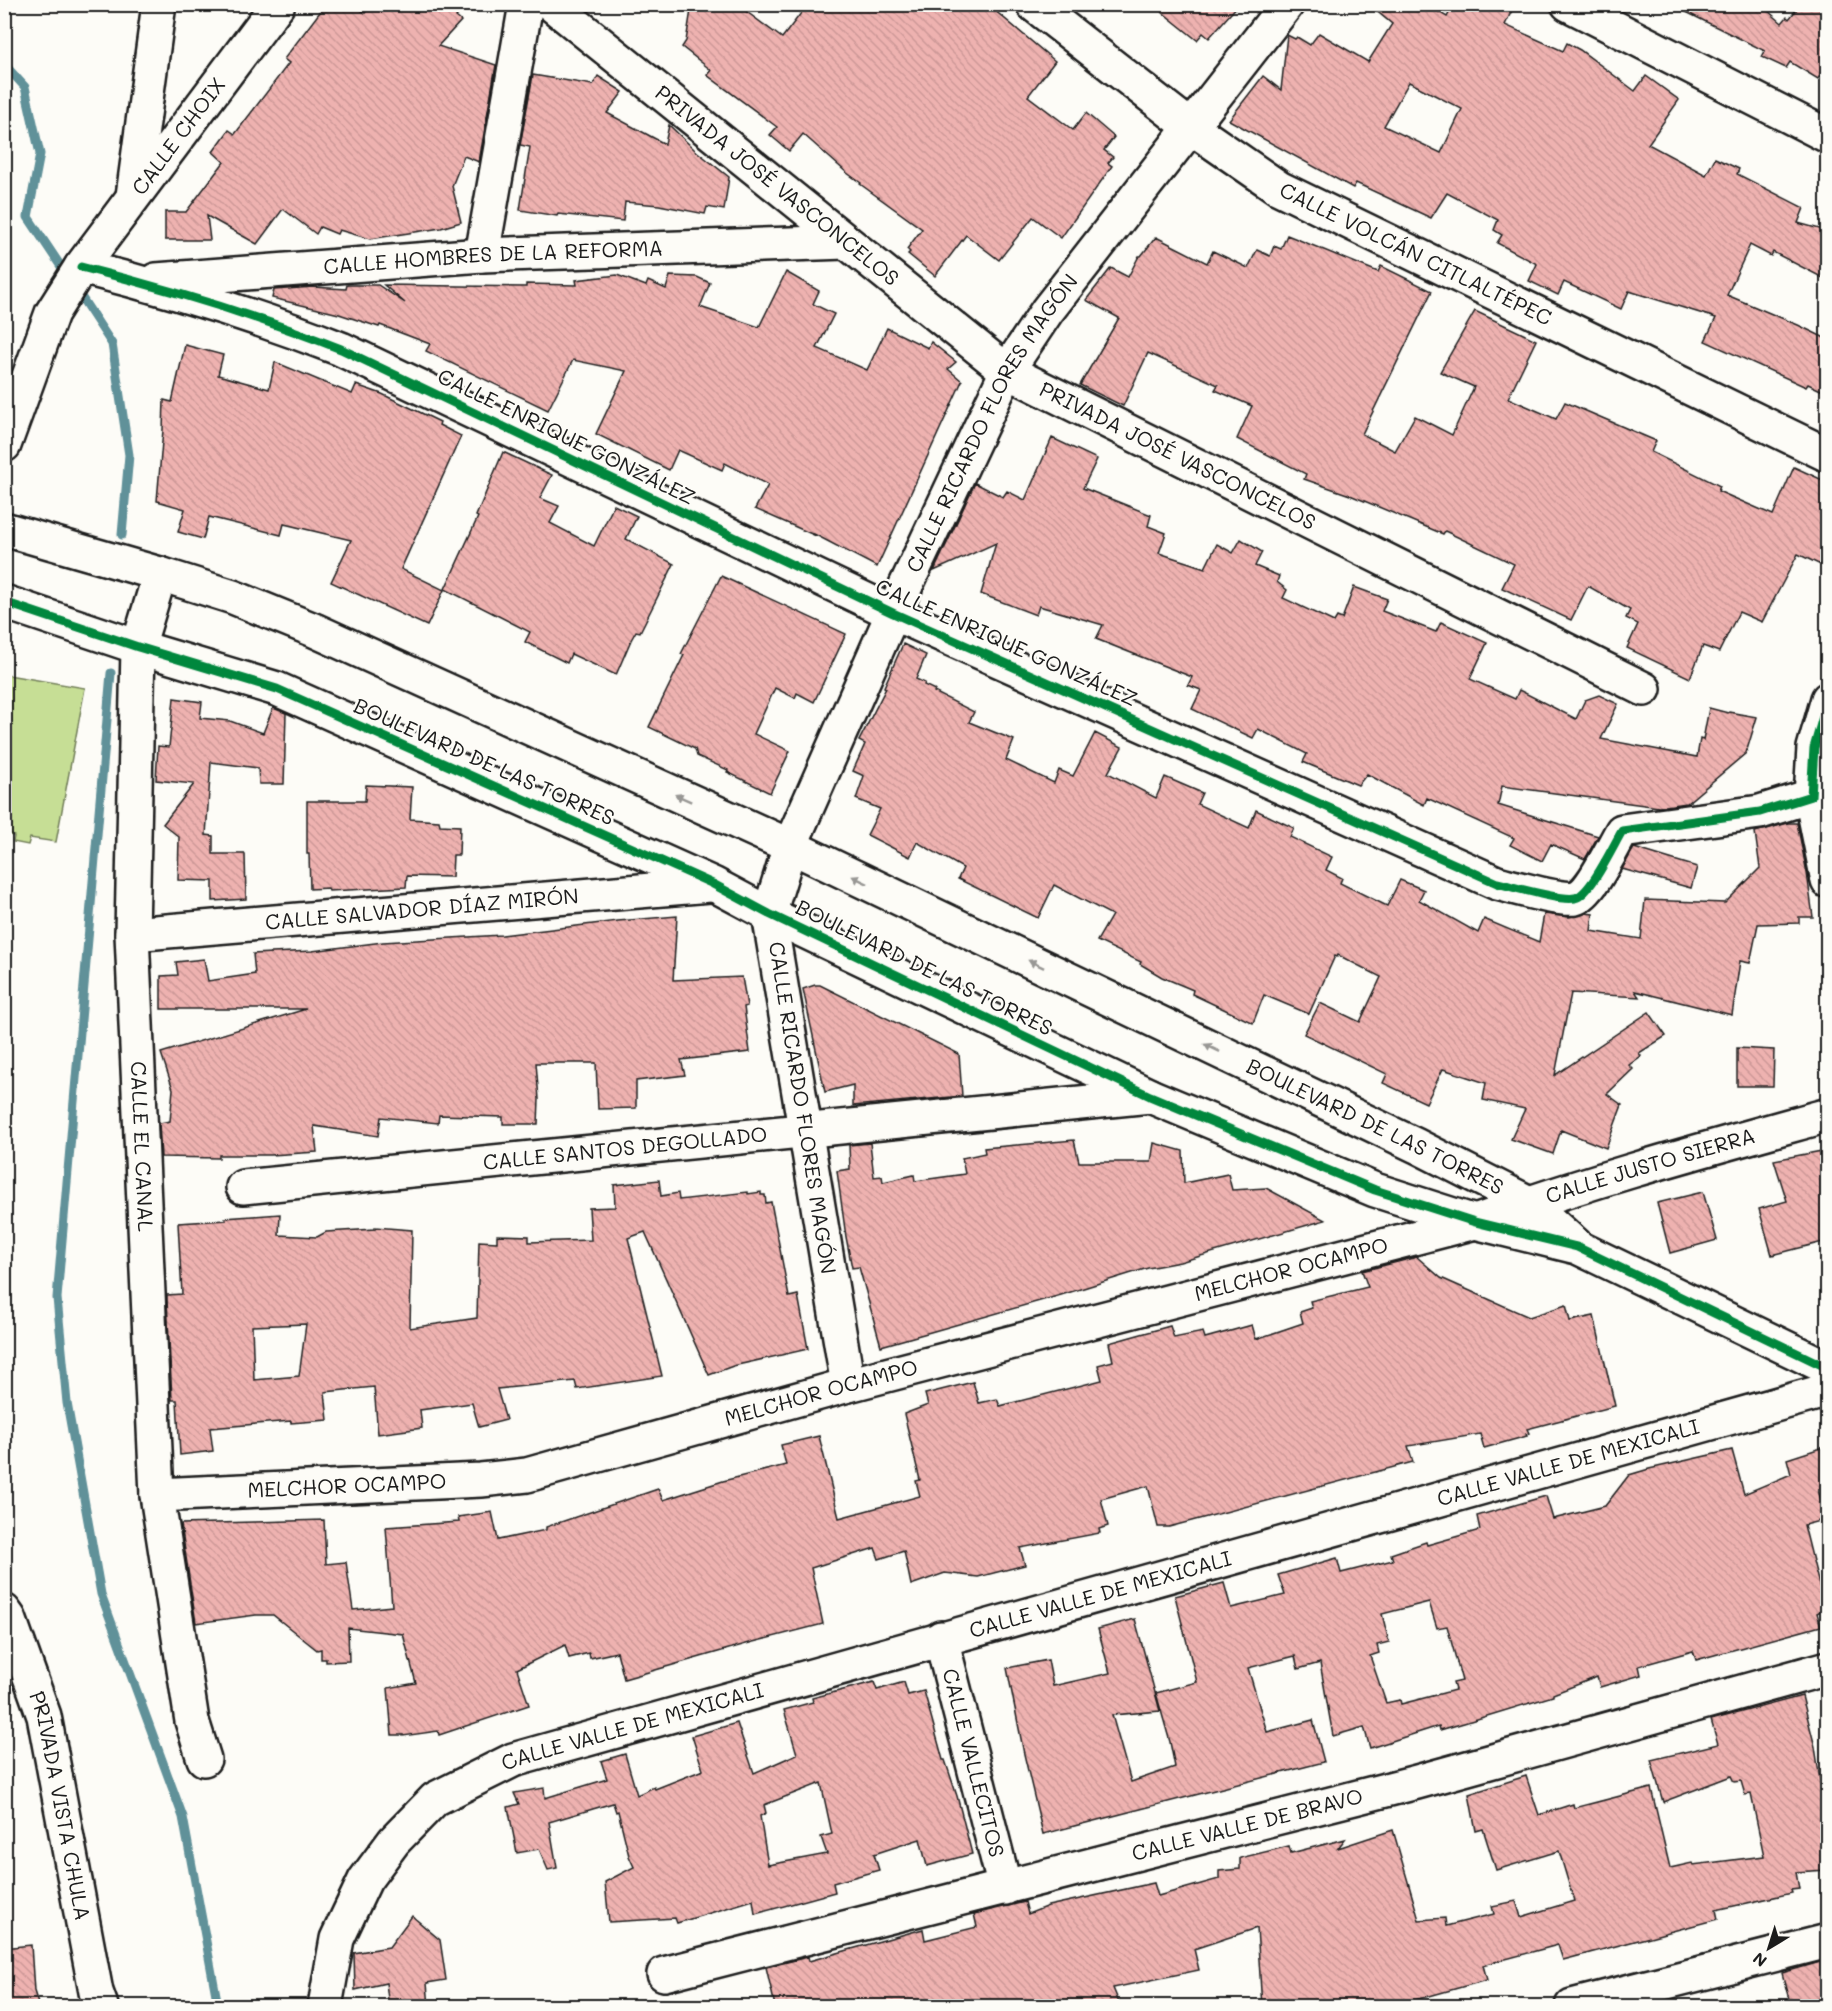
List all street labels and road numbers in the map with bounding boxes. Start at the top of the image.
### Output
street label: CALLE CHOIX [125,71,230,200]
street label: PRIVADA JOSÉ VASCONCELOS [650,78,905,291]
street label: CALLE VOLCÁN CITLALTÉPEC [1275,175,1557,331]
street label: CALLE HOMBRES DE LA REFORMA [322,234,663,279]
street label: CALLE RICARDO FLORES MAGÓN [899,268,1083,576]
street label: CALLE ENRIQUE GONZÁLEZ [433,361,700,510]
street label: PRIVADA JOSÉ VASCONCELOS [1036,375,1321,535]
street label: CALLE ENRIQUE GONZÁLEZ [872,572,1142,712]
street label: BOULEVARD DE LAS TORRES [350,691,619,830]
street label: CALLE SALVADOR DÍAZ MIRÓN [264,881,580,935]
street label: BOULEVARD DE LAS TORRES [792,893,1058,1041]
street label: CALLE RICARDO FLORES MAGÓN [764,940,843,1276]
street label: BOULEVARD DE LAS TORRES [1243,1052,1509,1200]
street label: CALLE EL CANAL [126,1060,160,1232]
street label: CALLE SANTOS DEGOLLADO [481,1119,768,1175]
street label: CALLE JUSTO SIERRA [1542,1121,1758,1209]
street label: MELCHOR OCAMPO [1191,1230,1391,1306]
street label: MELCHOR OCAMPO [721,1352,920,1431]
street label: CALLE VALLE DE MEXICALI [1434,1412,1702,1511]
street label: MELCHOR OCAMPO [247,1467,447,1503]
street label: CALLE VALLE DE MEXICALI [966,1544,1234,1643]
street label: CALLE VALLECITOS [937,1665,1012,1860]
street label: CALLE VALLE DE MEXICALI [496,1675,766,1776]
street label: PRIVADA VISTA CHULA [24,1687,97,1923]
street label: CALLE VALLE DE BRAVO [1129,1781,1365,1866]

